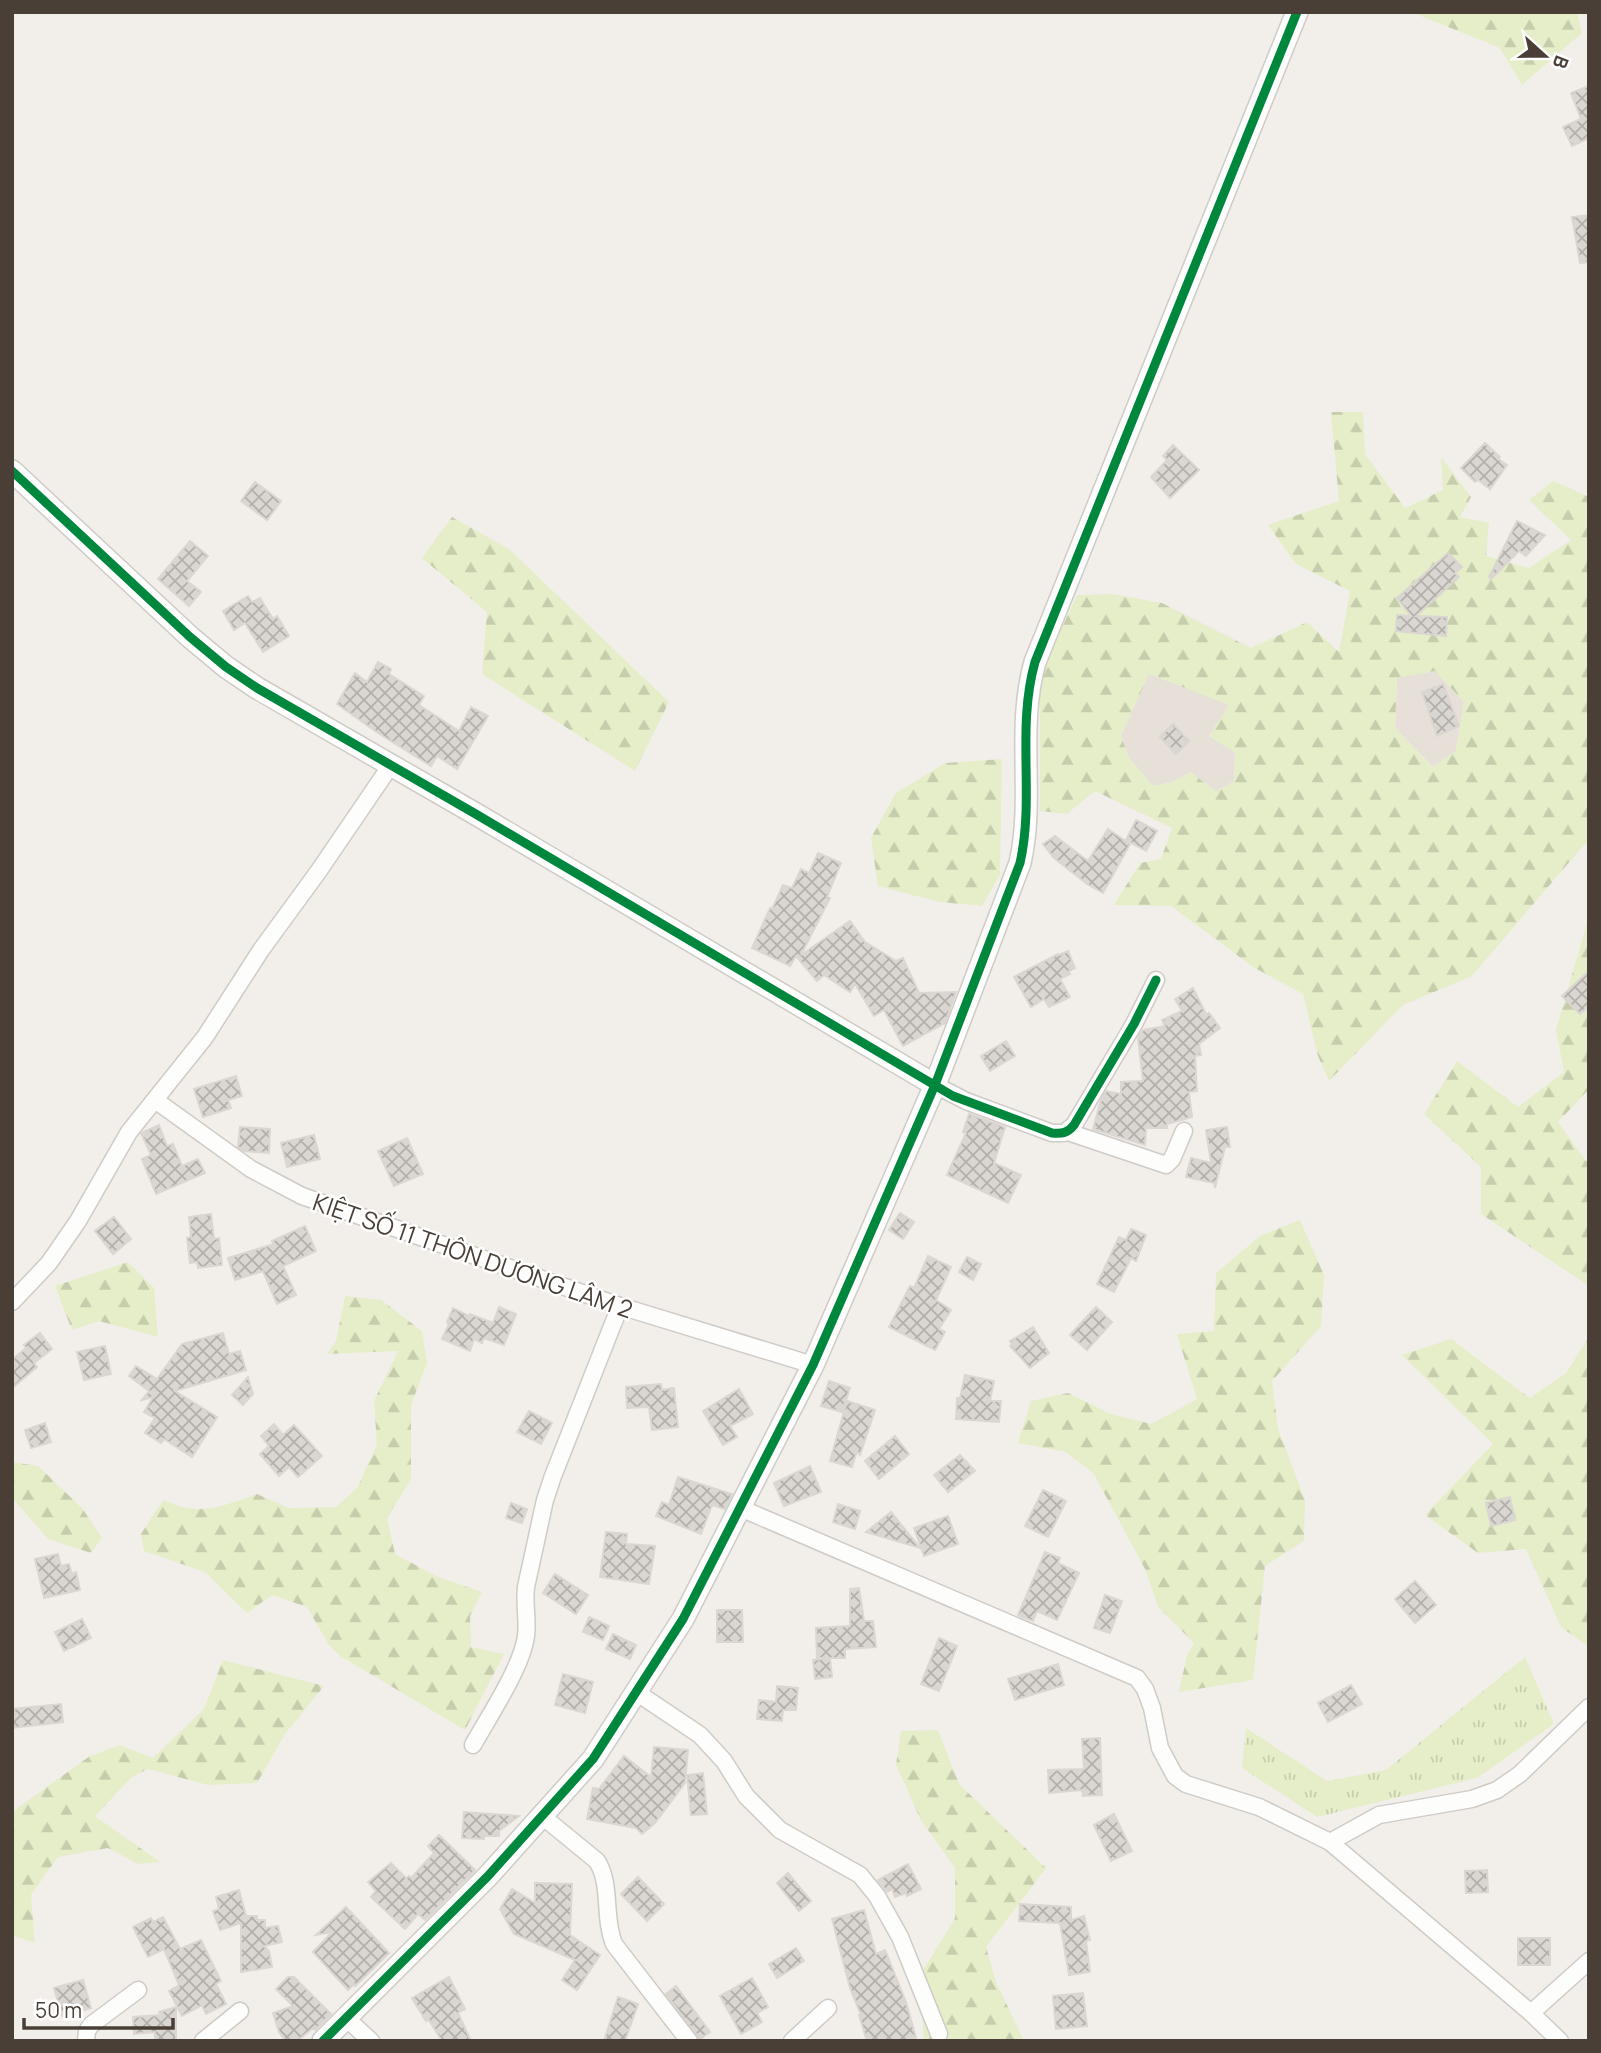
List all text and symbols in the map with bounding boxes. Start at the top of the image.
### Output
north arrow [1510,21,1580,91]
text: B [1547,52,1575,72]
street label: KIỆT SỐ 11 THÔN DƯƠNG LÂM 2 [309,1185,637,1325]
scale bar [24,1986,173,2030]
text: 50 m [35,1996,82,2024]

